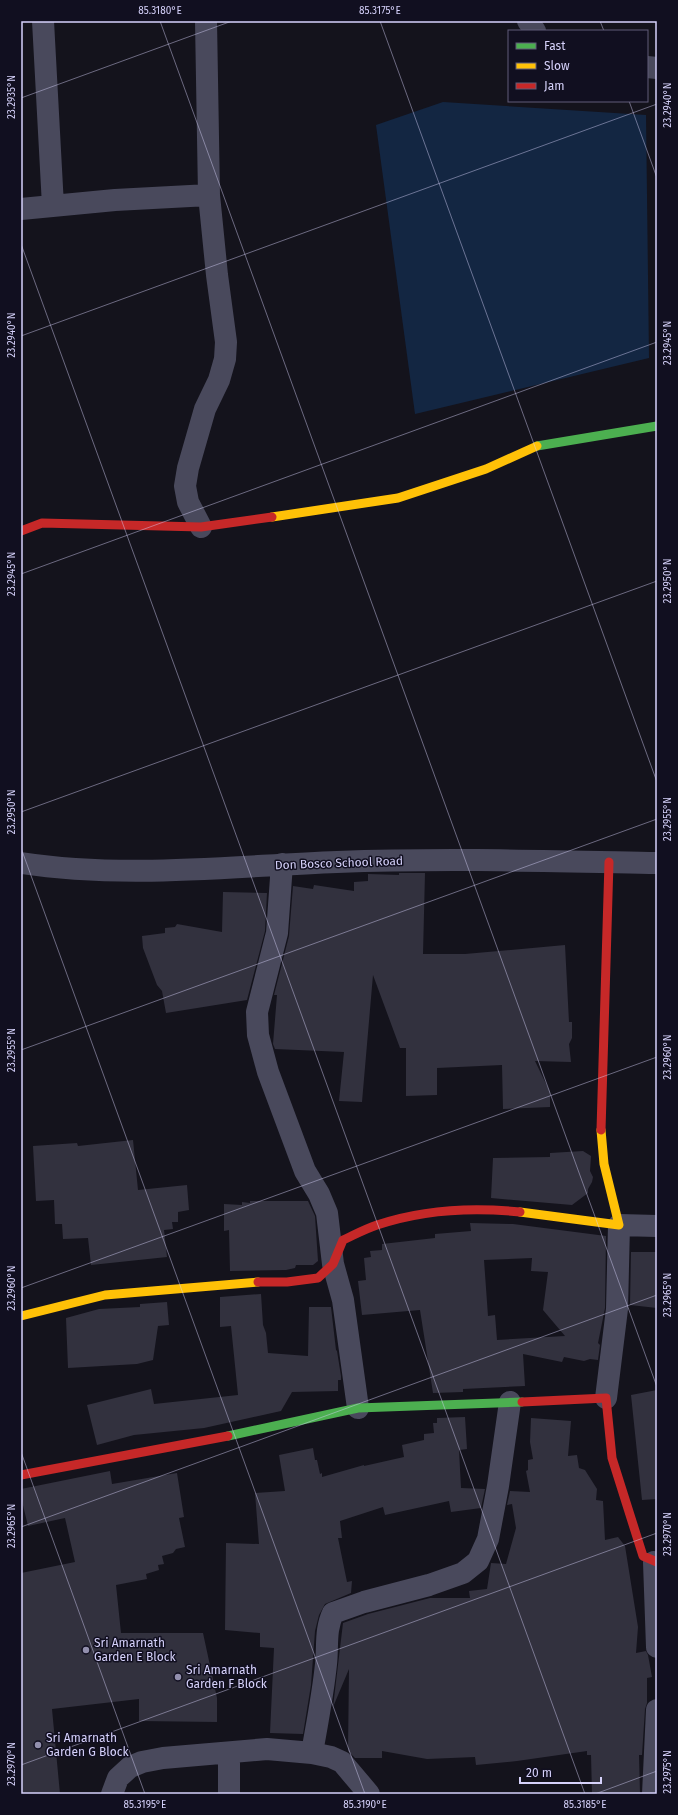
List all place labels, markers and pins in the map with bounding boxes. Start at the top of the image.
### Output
place label: Sri Amarnath Garden E Block [94,1636,176,1664]
marker: Sri Amarnath Garden E Block [81,1645,91,1655]
place label: Sri Amarnath Garden F Block [186,1663,268,1691]
marker: Sri Amarnath Garden F Block [173,1672,183,1682]
place label: Sri Amarnath Garden G Block [46,1731,130,1759]
marker: Sri Amarnath Garden G Block [33,1740,43,1750]

